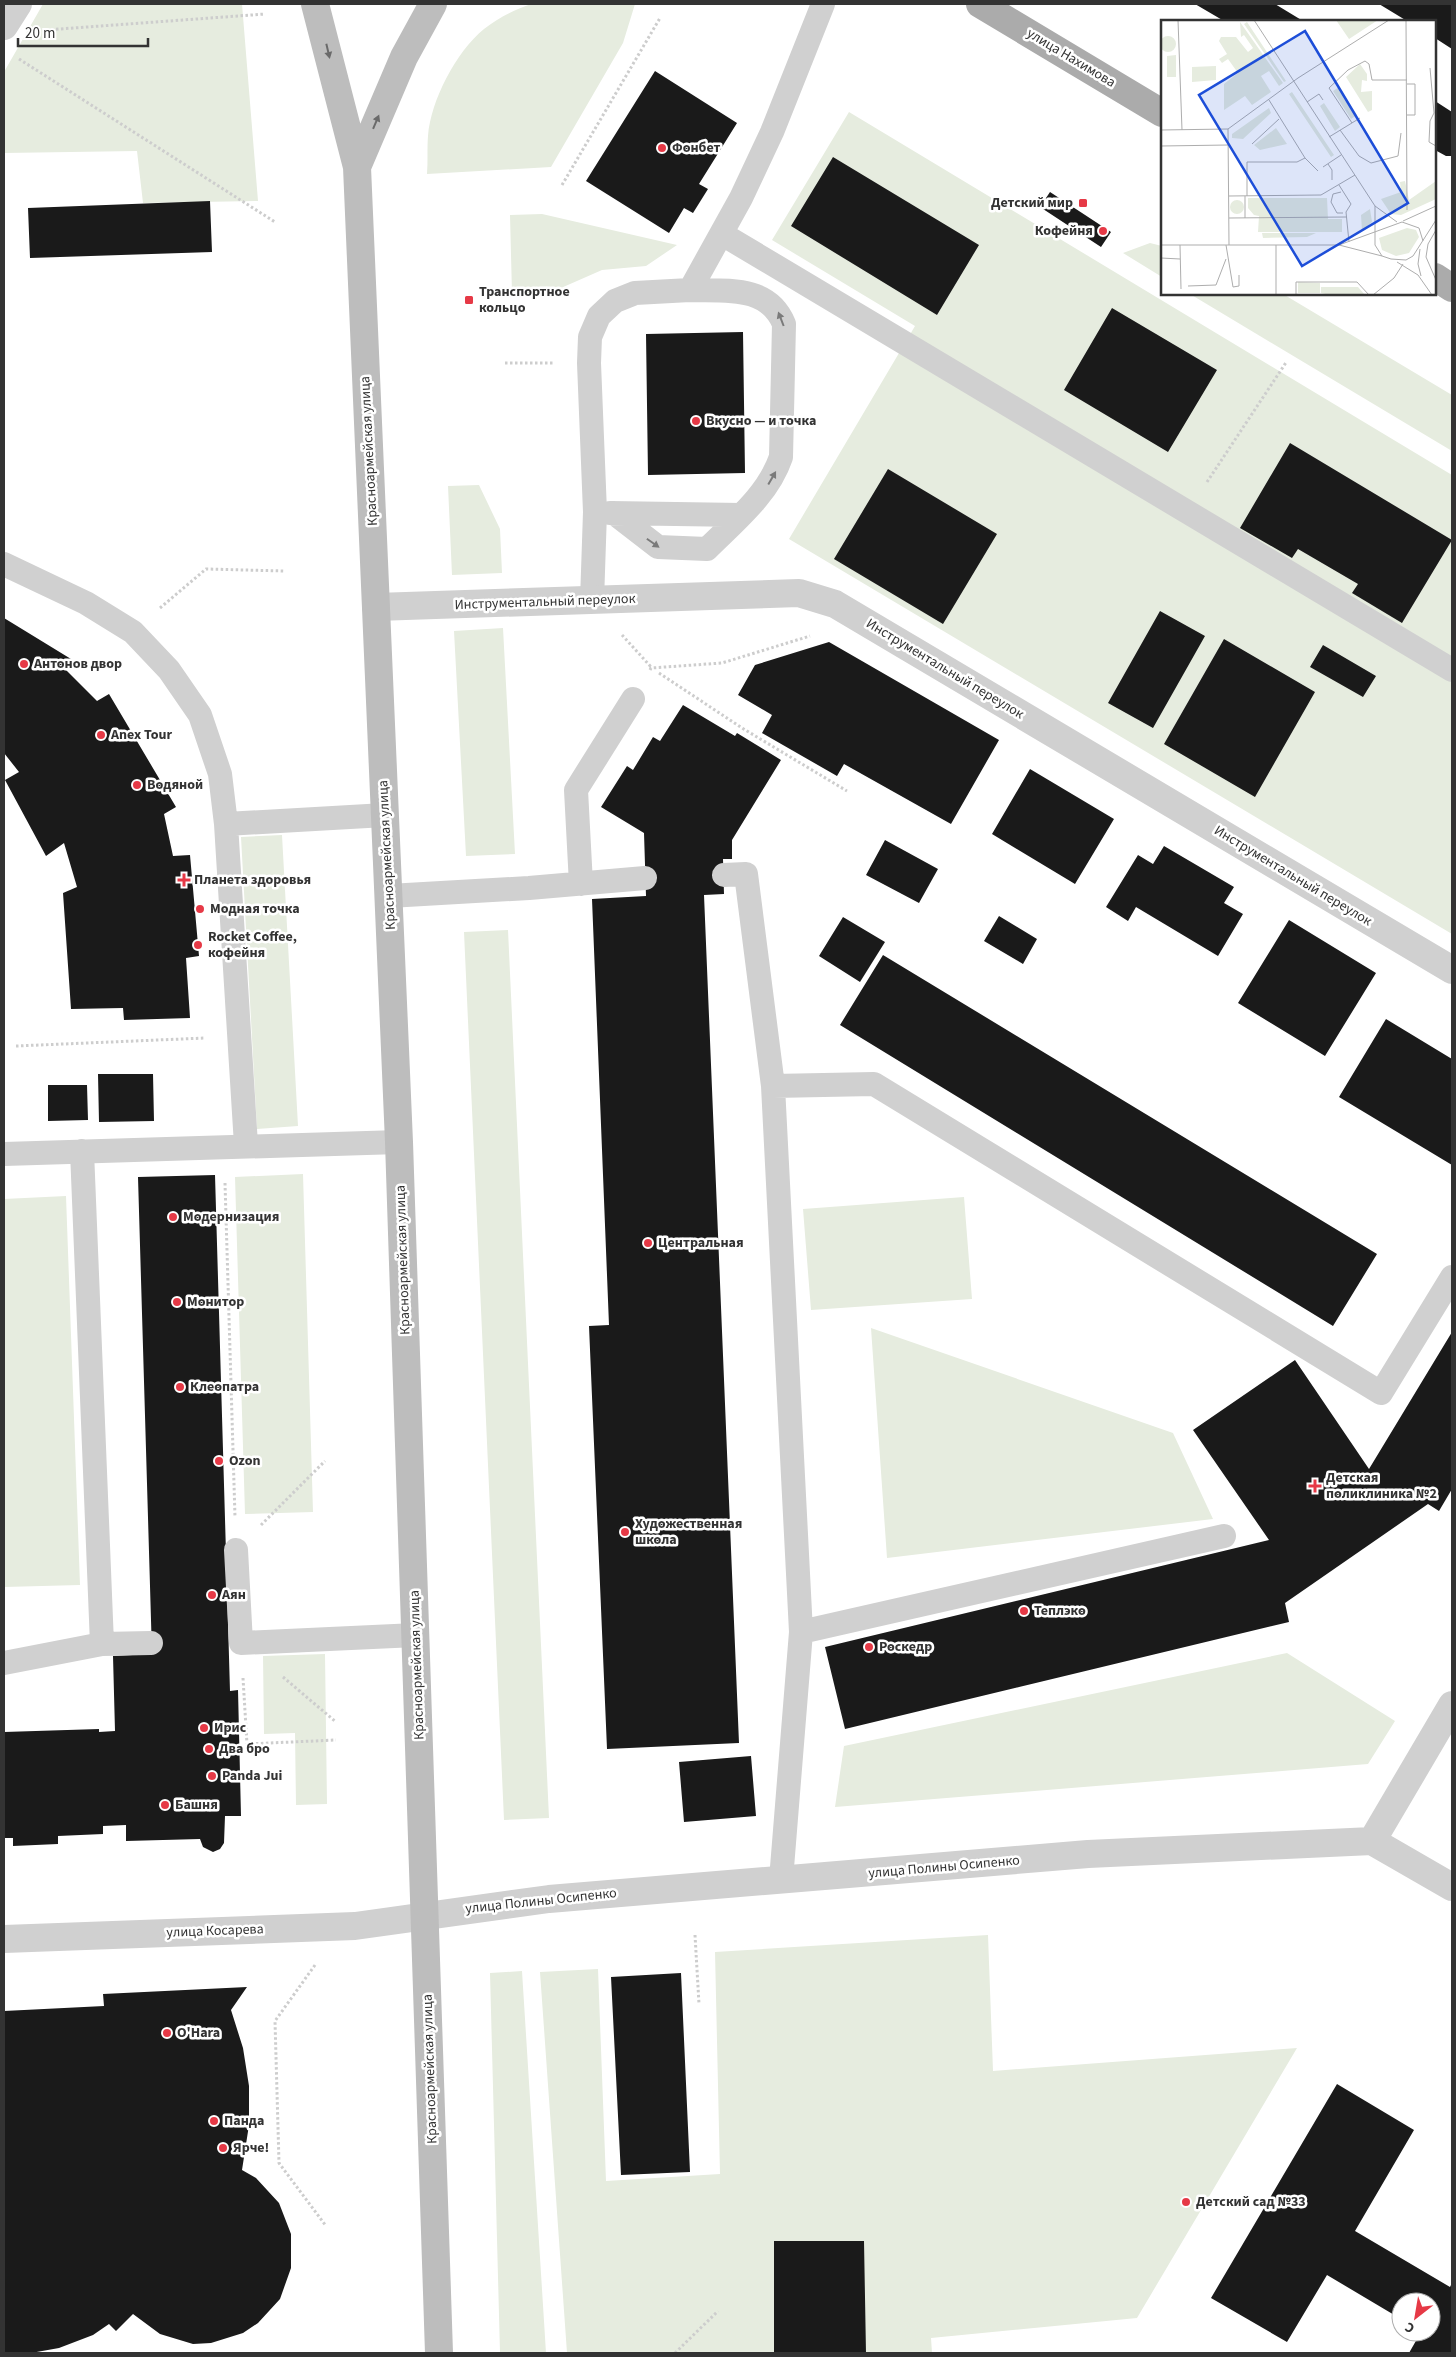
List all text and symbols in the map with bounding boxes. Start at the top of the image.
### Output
scale bar [18,15,148,47]
inset map [1161,20,1436,295]
text: 20 m [25,23,55,44]
street label: улица Нахимова [1023,24,1119,92]
one-way arrow [324,43,332,58]
one-way arrow [372,115,380,129]
place label: Фонбет [672,138,721,158]
marker: Фонбет [656,142,668,154]
place label: Детский мир [991,193,1073,213]
marker: Детский мир [1077,197,1089,209]
place label: Кофейня [1035,221,1093,241]
marker: Кофейня [1097,225,1109,237]
place label: Транспортное кольцо [479,282,570,318]
marker: Транспортное кольцо [463,294,475,306]
one-way arrow [777,311,784,326]
street label: Красноармейская улица [355,376,383,526]
place label: Вкусно — и точка [706,411,816,431]
marker: Вкусно — и точка [690,415,702,427]
one-way arrow [768,471,776,486]
one-way arrow [646,538,660,547]
street label: Инструментальный переулок [454,589,636,615]
street label: Инструментальный переулок [862,614,1028,724]
place label: Антонов двор [33,654,122,674]
marker: Антонов двор [18,658,30,670]
place label: Anex Tour [110,725,172,745]
marker: Anex Tour [95,729,107,741]
place label: Водяной [147,775,203,795]
marker: Водяной [131,779,143,791]
street label: Красноармейская улица [373,780,401,930]
street label: Инструментальный переулок [1210,821,1376,931]
place label: Планета здоровья [194,870,311,890]
marker: Планета здоровья [178,874,190,886]
place label: Модная точка [210,899,300,919]
marker: Модная точка [194,903,206,915]
place label: Rocket Coffee, кофейня [208,927,297,963]
marker: Rocket Coffee, кофейня [192,939,204,951]
street label: Красноармейская улица [390,1185,416,1335]
place label: Модернизация [183,1207,279,1227]
marker: Модернизация [167,1211,179,1223]
place label: Центральная [658,1233,744,1253]
marker: Центральная [642,1237,654,1249]
place label: Монитор [187,1292,244,1312]
marker: Монитор [171,1296,183,1308]
place label: Клеопатра [190,1377,259,1397]
marker: Клеопатра [174,1381,186,1393]
place label: Ozon [229,1451,260,1471]
marker: Ozon [213,1455,225,1467]
place label: Детская поликлиника №2 [1326,1468,1437,1504]
marker: Детская поликлиника №2 [1308,1479,1322,1493]
place label: Художественная школа [635,1514,742,1550]
marker: Художественная школа [619,1526,631,1538]
place label: Аян [221,1585,246,1605]
marker: Аян [206,1589,218,1601]
street label: Красноармейская улица [404,1590,430,1740]
place label: Теплэко [1034,1601,1086,1621]
marker: Теплэко [1018,1605,1030,1617]
place label: Роскедр [879,1637,932,1657]
marker: Роскедр [863,1641,875,1653]
place label: Ирис [214,1718,247,1738]
marker: Ирис [198,1722,210,1734]
place label: Два бро [219,1739,270,1759]
marker: Два бро [203,1743,215,1755]
place label: Panda Jui [222,1766,283,1786]
marker: Panda Jui [206,1770,218,1782]
place label: Башня [175,1795,218,1815]
marker: Башня [159,1799,171,1811]
street label: улица Полины Осипенко [867,1850,1021,1884]
street label: улица Полины Осипенко [464,1883,618,1919]
street label: улица Косарева [166,1919,264,1943]
street label: Красноармейская улица [417,1994,443,2144]
place label: O'Hara [177,2023,220,2043]
marker: O'Hara [161,2027,173,2039]
place label: Панда [224,2111,264,2131]
marker: Панда [208,2115,220,2127]
place label: Ярче! [233,2138,269,2158]
marker: Ярче! [217,2142,229,2154]
place label: Детский сад №33 [1196,2192,1306,2212]
marker: Детский сад №33 [1180,2196,1192,2208]
north arrow [1391,2292,1441,2342]
text: С [1401,2317,1418,2338]

